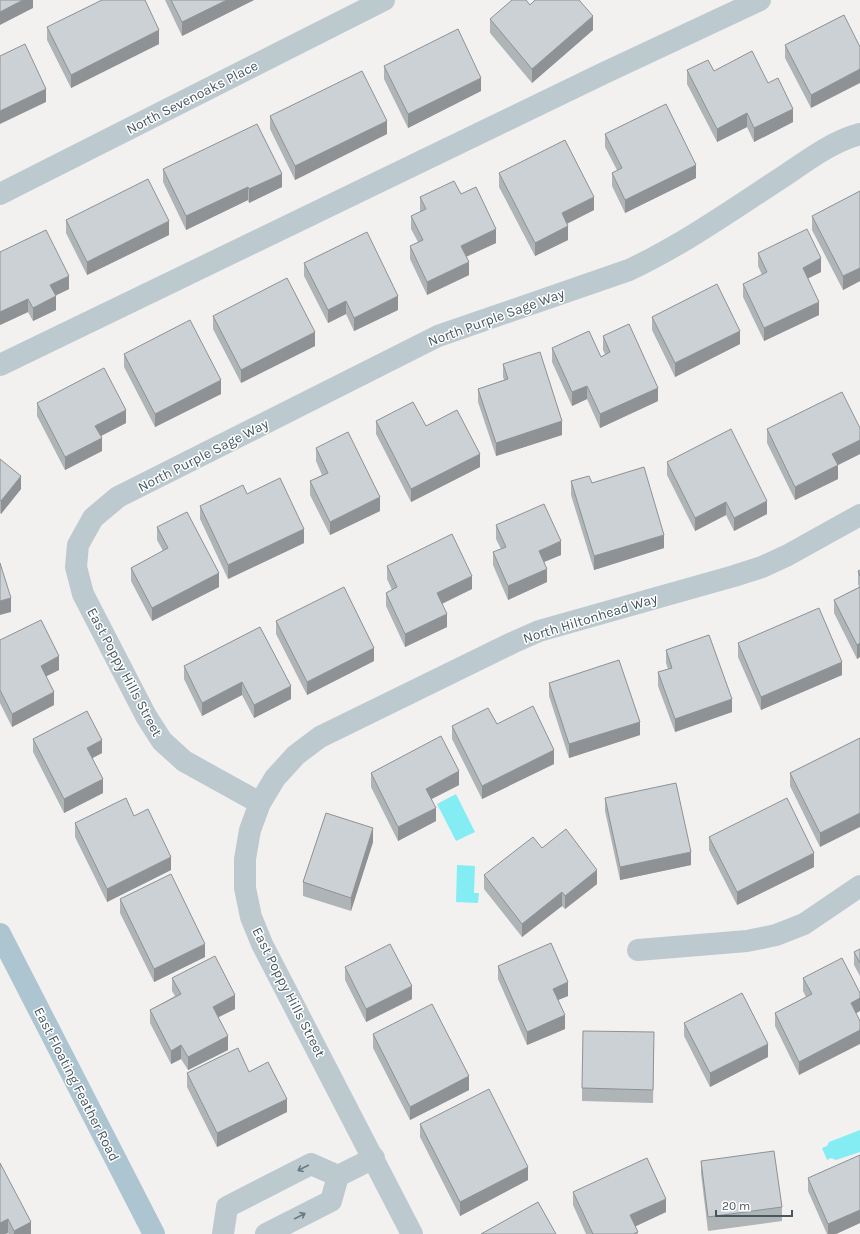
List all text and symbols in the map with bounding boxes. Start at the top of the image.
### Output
street label: North Sevenoaks Place [124,57,261,138]
street label: North Purple Sage Way [426,285,567,350]
street label: North Purple Sage Way [135,415,272,496]
street label: North Hiltonhead Way [521,590,660,647]
street label: East Poppy Hills Street [83,605,166,740]
street label: East Poppy Hills Street [248,924,329,1060]
street label: East Floating Feather Road [30,1004,123,1164]
one-way arrow [297,1165,309,1172]
scale bar [716,1192,792,1218]
text: 20 m [722,1199,750,1213]
one-way arrow [294,1212,306,1220]

